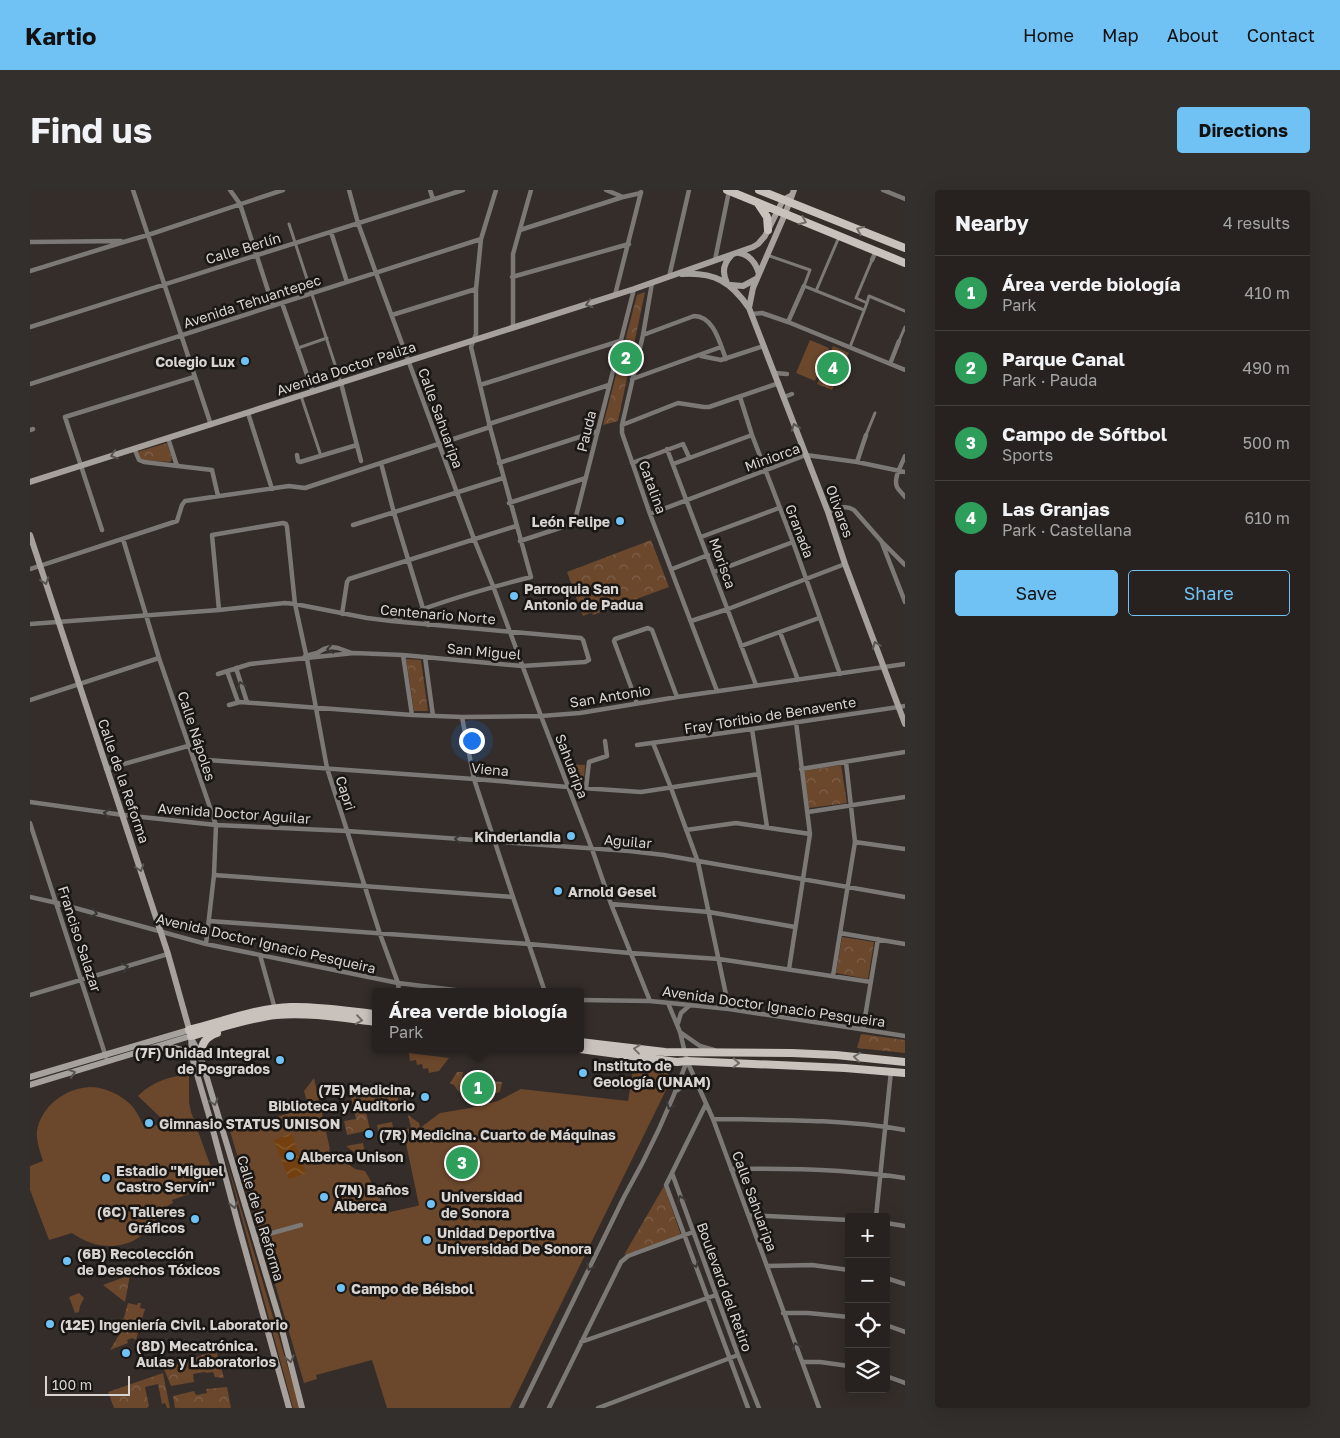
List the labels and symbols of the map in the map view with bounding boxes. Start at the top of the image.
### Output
one-way arrow [798,215,807,226]
one-way arrow [856,226,865,236]
street label: Calle Berlín [203,229,283,267]
street label: Avenida Tehuantepec [181,271,323,331]
one-way arrow [586,298,594,308]
street label: Avenida Doctor Paliza [274,337,418,399]
pin: 2 [610,339,642,377]
pin: 4 [817,349,849,387]
place label: Colegio Lux [155,353,235,370]
marker: Colegio Lux [239,355,251,367]
street label: Calle Sahuaripa [415,366,467,470]
street label: Pauda [573,409,599,453]
one-way arrow [791,423,801,432]
street label: Miniorca [742,439,802,475]
one-way arrow [110,449,119,459]
street label: Catalina [636,458,670,516]
street label: Olivares [823,482,857,540]
street label: Granada [782,502,818,560]
place label: León Felipe [532,513,610,530]
marker: León Felipe [614,515,626,527]
street label: Morisca [706,535,740,591]
one-way arrow [40,576,50,585]
place label: Parroquia San Antonio de Padua [524,580,643,613]
marker: Parroquia San Antonio de Padua [508,590,520,602]
street label: Centenario Norte [379,600,497,628]
street label: San Miguel [446,639,522,663]
one-way arrow [872,641,882,650]
one-way arrow [325,643,333,654]
one-way arrow [237,681,247,689]
street label: San Antonio [568,681,652,711]
street label: Calle Nápoles [174,689,220,783]
street label: Fray Toribio de Benavente [683,693,857,737]
street label: Calle de la Reforma [95,717,153,845]
your location [459,728,485,754]
street label: Sahuaripa [552,731,592,801]
street label: Viena [470,759,510,779]
street label: Capri [332,774,360,812]
street label: Avenida Doctor Aguilar [157,799,312,827]
one-way arrow [102,808,110,819]
place label: Kinderlandia [474,828,561,845]
marker: Kinderlandia [565,830,577,842]
street label: Aguilar [603,830,653,852]
one-way arrow [454,834,462,845]
one-way arrow [135,864,145,872]
place label: Arnold Gesel [568,883,657,900]
street label: Franciso Salazar [55,884,105,995]
marker: Arnold Gesel [552,885,564,897]
one-way arrow [90,907,99,918]
street label: Avenida Doctor Ignacio Pesqueira [154,909,378,977]
one-way arrow [120,962,128,972]
street label: Avenida Doctor Ignacio Pesqueira [661,982,887,1030]
one-way arrow [355,1014,363,1025]
place label: (7F) Unidad Integral de Posgrados [135,1044,270,1077]
one-way arrow [632,1044,640,1055]
one-way arrow [852,1052,860,1063]
marker: (7F) Unidad Integral de Posgrados [274,1054,286,1066]
place label: Instituto de Geología (UNAM) [593,1057,711,1090]
one-way arrow [732,1057,740,1068]
marker: Instituto de Geología (UNAM) [577,1067,589,1079]
one-way arrow [67,1068,76,1078]
pin: 1 [462,1069,494,1107]
place label: (7E) Medicina, Biblioteca y Auditorio [268,1081,415,1114]
marker: (7E) Medicina, Biblioteca y Auditorio [419,1091,431,1103]
one-way arrow [208,1098,218,1106]
one-way arrow [665,1101,676,1110]
place label: Gimnasio STATUS UNISON [159,1115,340,1132]
marker: Gimnasio STATUS UNISON [143,1117,155,1129]
place label: (7R) Medicina. Cuarto de Máquinas [379,1126,616,1143]
marker: (7R) Medicina. Cuarto de Máquinas [363,1128,375,1140]
pin: 3 [446,1144,478,1182]
place label: Alberca Unison [300,1148,404,1165]
street label: Calle Sahuaripa [729,1149,781,1253]
marker: Alberca Unison [284,1150,296,1162]
street label: Calle de la Reforma [234,1153,288,1283]
place label: Estadio "Miguel Castro Servín" [116,1162,224,1195]
marker: Estadio "Miguel Castro Servín" [100,1172,112,1184]
place label: (7N) Baños Alberca [334,1181,409,1214]
place label: Universidad de Sonora [441,1188,522,1221]
marker: (7N) Baños Alberca [318,1191,330,1203]
one-way arrow [677,1195,687,1203]
marker: Universidad de Sonora [425,1198,437,1210]
one-way arrow [228,1201,238,1209]
place label: (6C) Talleres Gráficos [97,1203,185,1236]
marker: (6C) Talleres Gráficos [189,1213,201,1225]
street label: Boulevard del Retiro [694,1220,756,1354]
place label: Unidad Deportiva Universidad De Sonora [437,1224,592,1257]
marker: Unidad Deportiva Universidad De Sonora [421,1234,433,1246]
place label: (6B) Recolección de Desechos Tóxicos [77,1245,221,1278]
marker: (6B) Recolección de Desechos Tóxicos [61,1255,73,1267]
one-way arrow [689,1259,699,1268]
one-way arrow [586,1262,596,1271]
place label: Campo de Béisbol [351,1280,474,1297]
marker: Campo de Béisbol [335,1282,347,1294]
place label: (12E) Ingeniería Civil. Laboratorio [60,1316,288,1333]
marker: (12E) Ingeniería Civil. Laboratorio [44,1318,56,1330]
place label: (8D) Mecatrónica. Aulas y Laboratorios [136,1337,276,1370]
one-way arrow [792,1342,802,1351]
marker: (8D) Mecatrónica. Aulas y Laboratorios [120,1347,132,1359]
one-way arrow [284,1354,294,1362]
scale bar [45,1373,130,1396]

